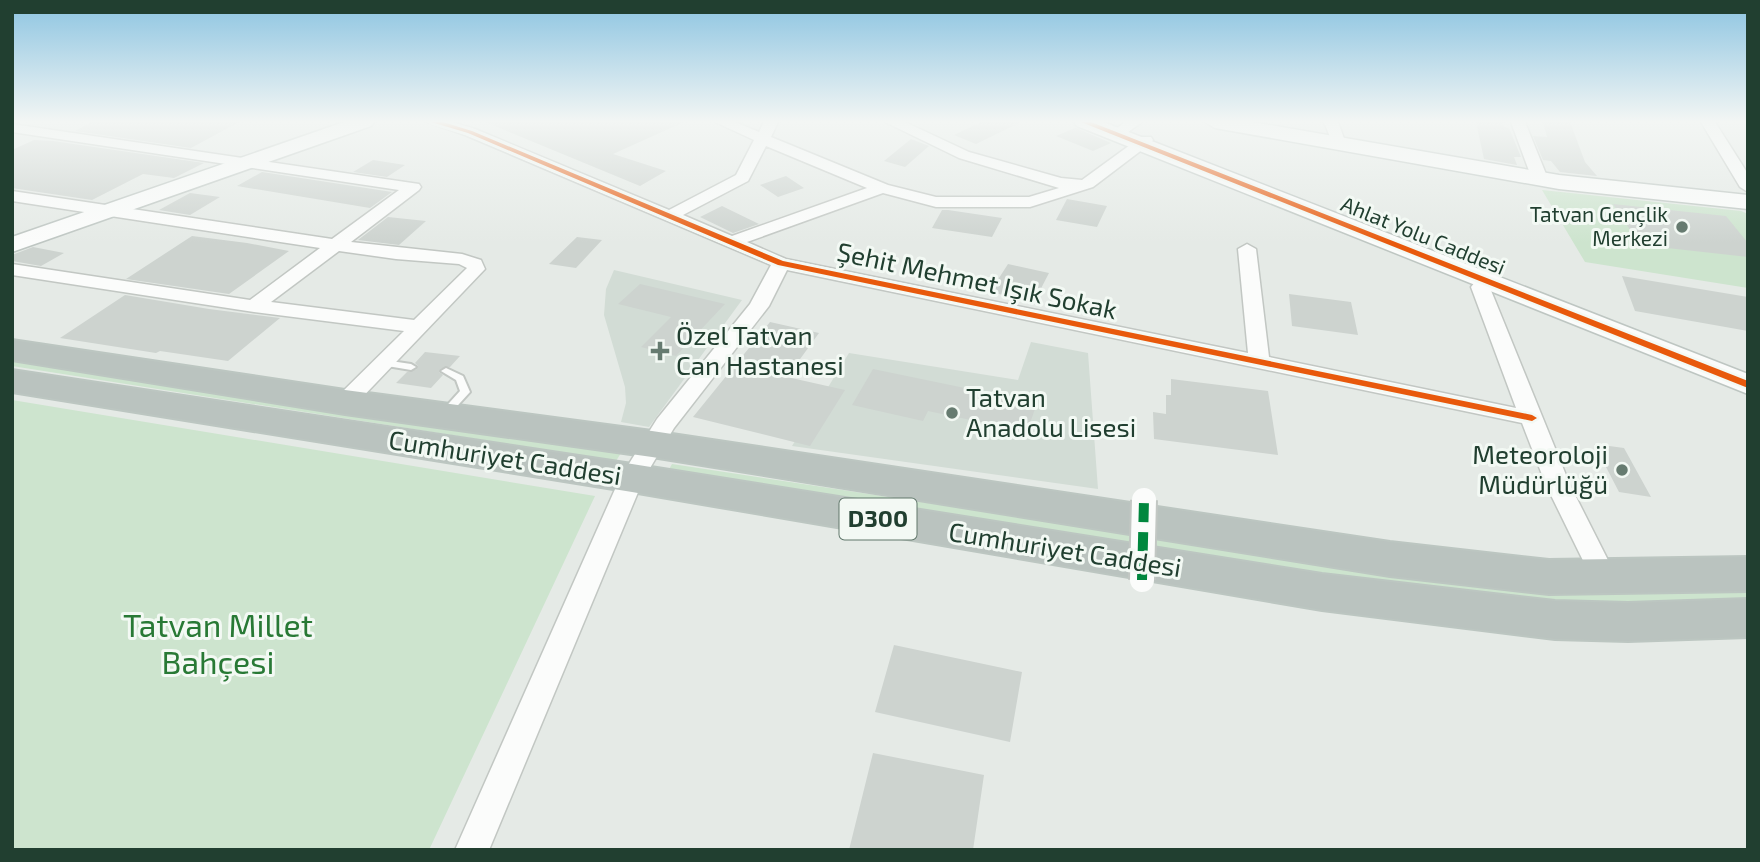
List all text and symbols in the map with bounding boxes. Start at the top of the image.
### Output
street label: Ahlat Yolu Caddesi [1338,190,1509,279]
place label: Tatvan Gençlik Merkezi [1530,201,1668,250]
marker: Tatvan Gençlik Merkezi [1674,219,1690,235]
street label: Şehit Mehmet Işık Sokak [834,235,1120,326]
place label: Özel Tatvan Can Hastanesi [676,319,844,380]
marker: Özel Tatvan Can Hastanesi [650,341,670,361]
place label: Tatvan Anadolu Lisesi [966,381,1136,442]
marker: Tatvan Anadolu Lisesi [944,405,960,421]
street label: Cumhuriyet Caddesi [387,423,624,490]
place label: Meteoroloji Müdürlüğü [1472,438,1608,499]
marker: Meteoroloji Müdürlüğü [1614,462,1630,478]
road number: D300 [840,498,917,540]
street label: Cumhuriyet Caddesi [947,515,1184,582]
park label: Tatvan Millet Bahçesi [123,605,313,682]

